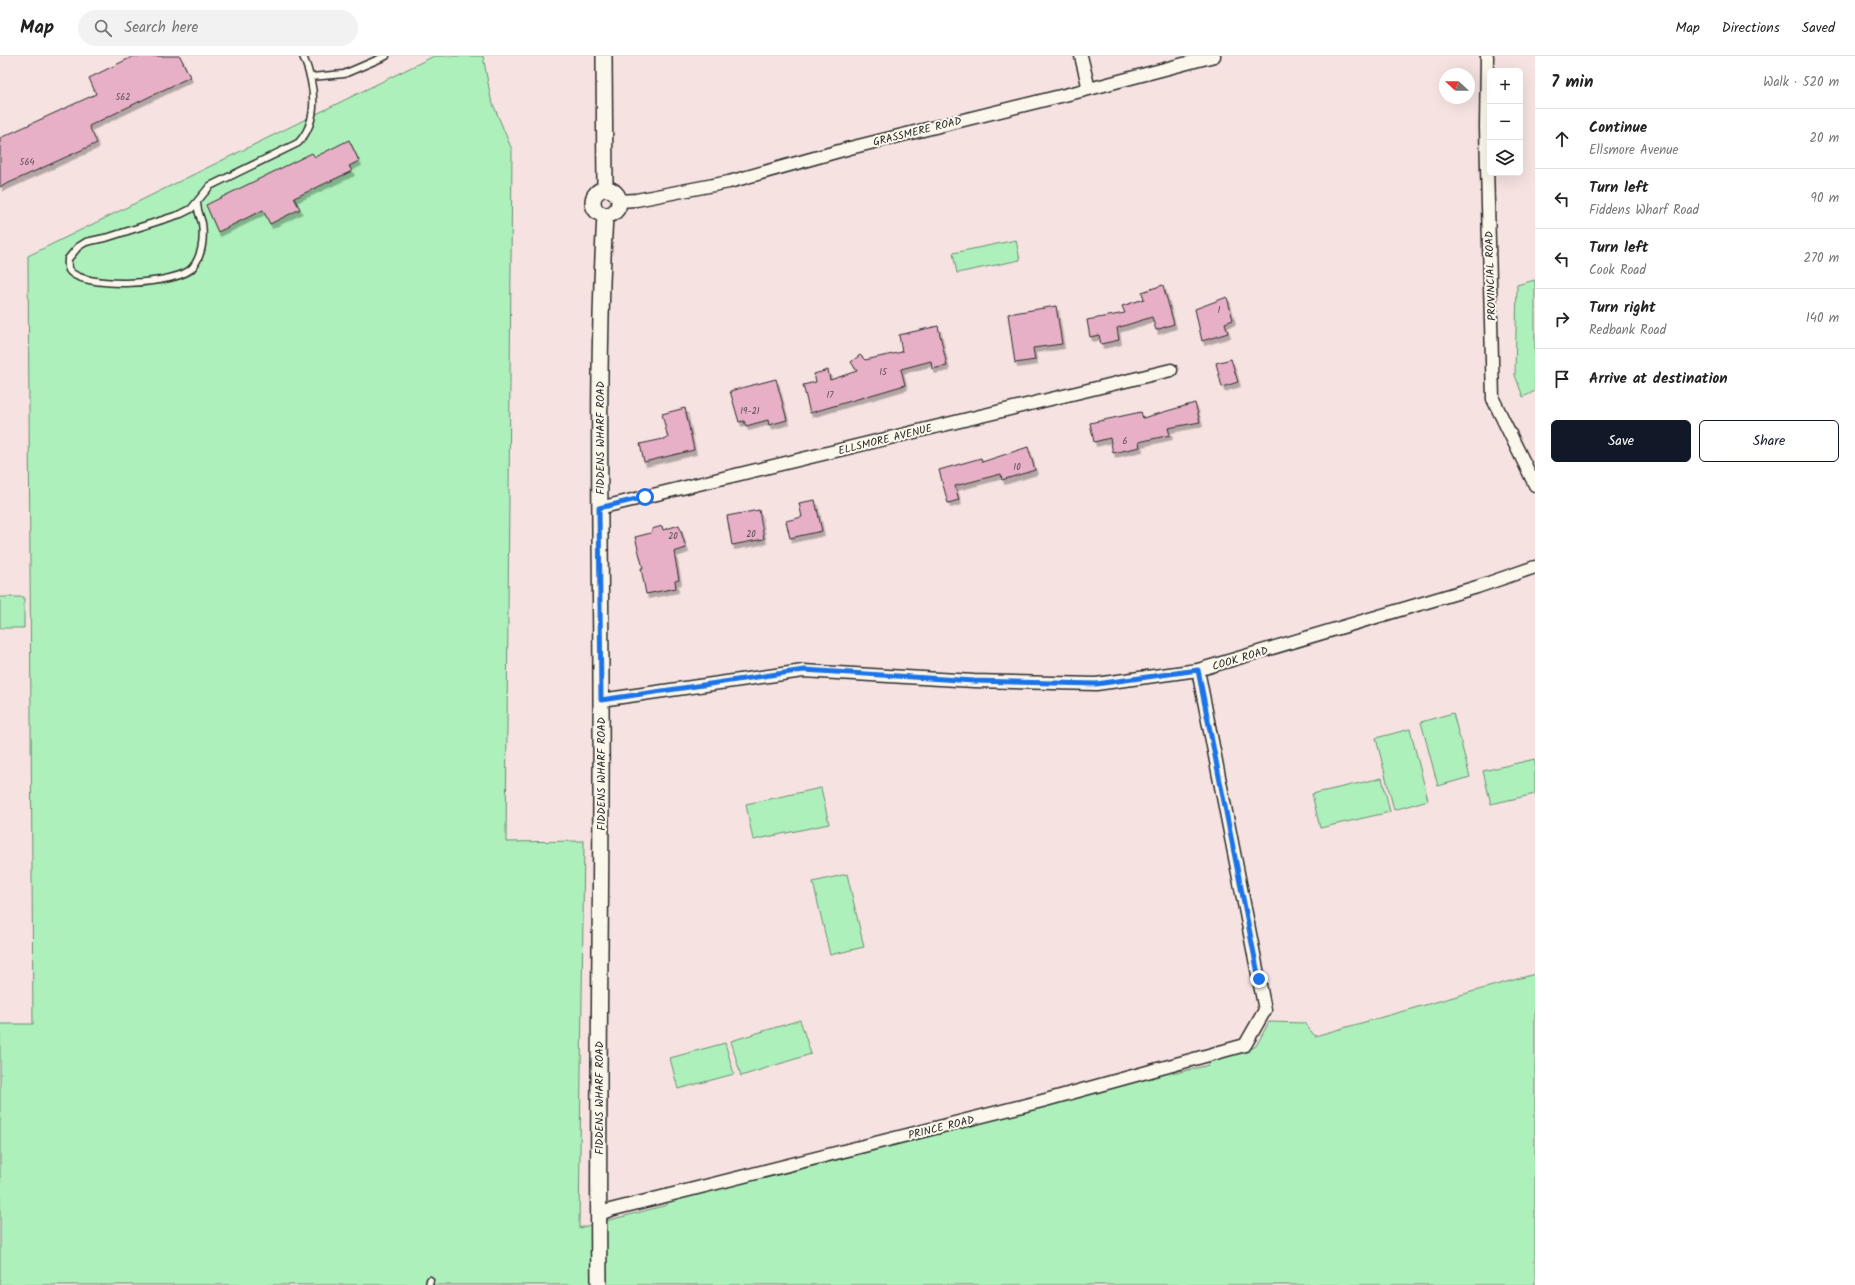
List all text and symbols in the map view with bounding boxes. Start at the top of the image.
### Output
search box [78,10,358,46]
text: Map [20,13,54,43]
text: Search here [124,16,198,40]
icon: search [92,17,114,39]
text: Map [1675,17,1700,39]
text: Directions [1722,17,1780,39]
text: Saved [1802,17,1835,39]
north arrow [1439,68,1475,104]
map controls [1487,68,1523,176]
button: + [1487,68,1523,104]
text: 7 min [1551,69,1593,96]
text: Walk · 520 m [1763,72,1839,93]
house number: 562 [115,90,131,105]
button: − [1487,104,1523,140]
street label: GRASSMERE ROAD [871,112,963,152]
text: Continue [1589,116,1647,140]
icon: ahead [1551,128,1573,150]
text: 20 m [1809,128,1839,149]
button: layers [1487,140,1523,176]
text: Ellsmore Avenue [1589,140,1678,161]
house number: 564 [20,155,34,170]
text: Turn left [1589,176,1649,200]
icon: left [1551,188,1573,210]
text: 90 m [1811,188,1839,209]
text: Fiddens Wharf Road [1589,200,1699,221]
street label: PROVINCIAL ROAD [1480,231,1502,321]
text: Turn left [1589,236,1649,260]
icon: left [1551,248,1573,270]
text: 270 m [1803,248,1839,269]
text: Cook Road [1589,260,1646,281]
text: Turn right [1589,296,1656,320]
house number: 1 [1218,303,1221,318]
icon: right [1551,308,1573,330]
text: 140 m [1806,308,1839,329]
text: Redbank Road [1589,320,1666,341]
house number: 15 [879,365,888,380]
text: Arrive at destination [1589,367,1728,391]
icon: arrive [1551,368,1573,390]
street label: FIDDENS WHARF ROAD [592,381,610,495]
house number: 17 [827,388,834,403]
house number: 19-21 [740,404,760,419]
street label: ELLSMORE AVENUE [836,419,935,460]
button: Save [1551,420,1691,462]
button: Share [1699,420,1839,462]
house number: 6 [1122,434,1128,449]
house number: 10 [1013,460,1021,475]
route start [636,488,654,506]
house number: 20 [746,527,756,542]
house number: 20 [668,529,678,544]
street label: COOK ROAD [1210,642,1271,676]
street label: FIDDENS WHARF ROAD [593,717,611,831]
route end [1250,970,1268,988]
street label: FIDDENS WHARF ROAD [591,1041,609,1155]
street label: PRINCE ROAD [906,1111,976,1145]

